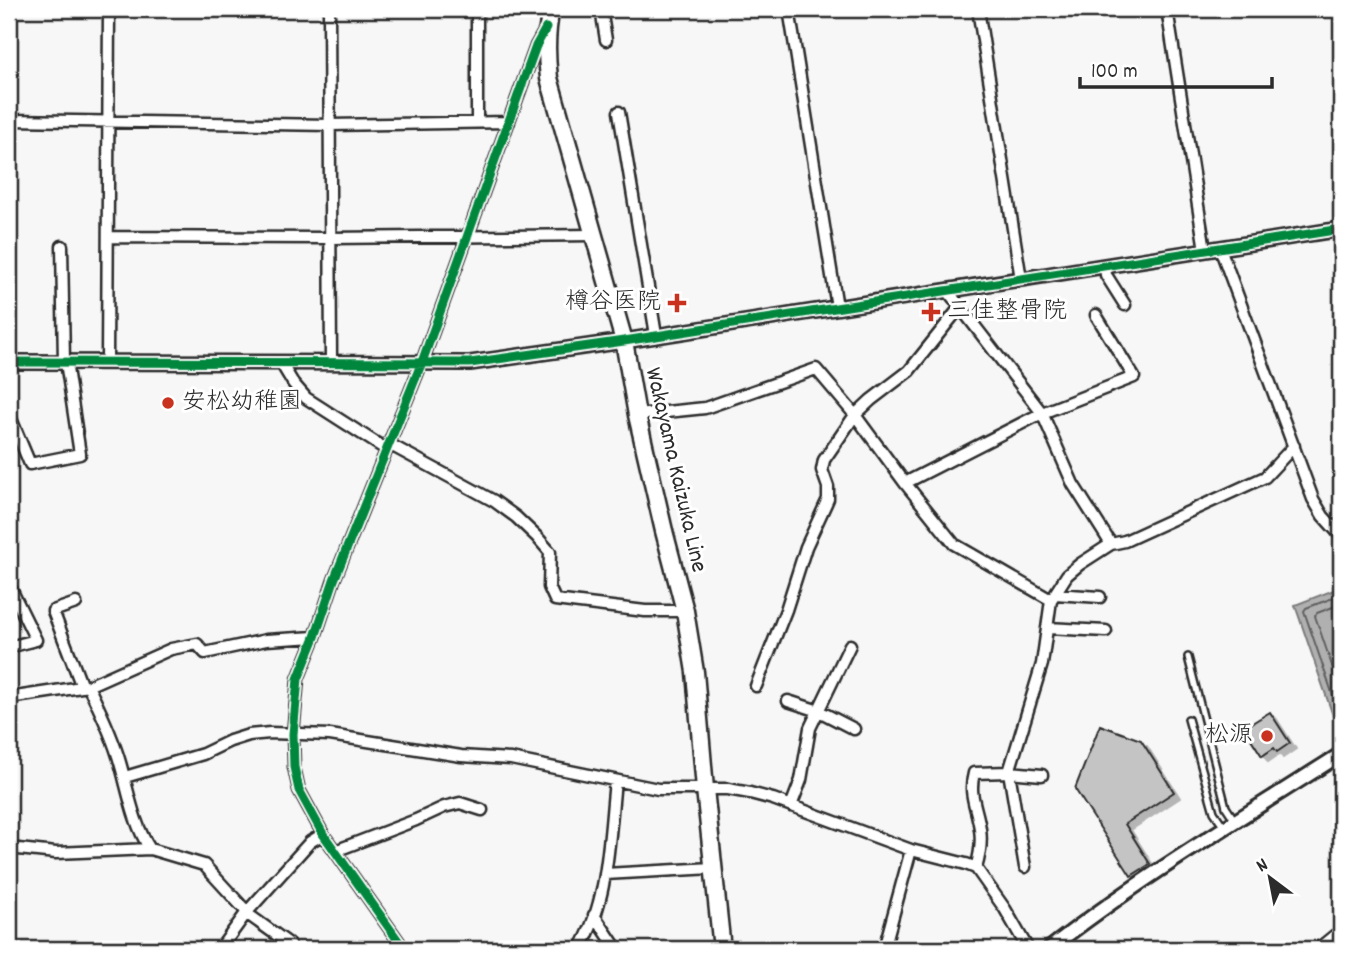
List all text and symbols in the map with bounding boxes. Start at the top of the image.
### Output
scale bar [1080,46,1273,90]
text: 100 m [1091,58,1138,88]
place label: 樽谷医院 [565,286,661,320]
marker: 樽谷医院 [667,293,687,313]
place label: 三佳整骨院 [947,295,1067,329]
marker: 三佳整骨院 [921,302,941,322]
street label: Wakayama Kaizuka Line [635,364,715,576]
place label: 安松幼稚園 [182,386,302,420]
marker: 安松幼稚園 [160,395,176,411]
place label: 松源 [1205,719,1253,753]
marker: 松源 [1259,728,1275,744]
north arrow [1234,842,1304,912]
text: N [1252,853,1274,880]

